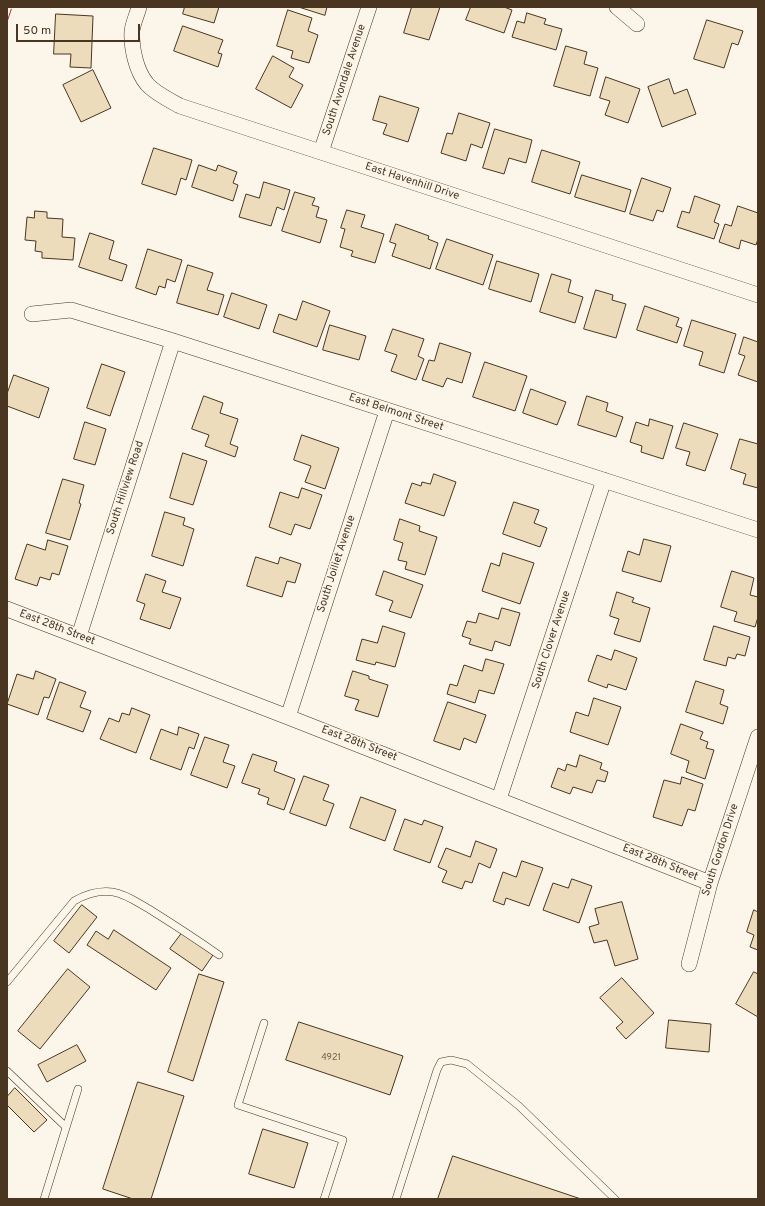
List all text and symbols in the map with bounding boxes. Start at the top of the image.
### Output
scale bar [18,16,142,42]
text: 50 m [23,23,51,39]
street label: South Avondale Avenue [321,23,369,137]
street label: East Havenhill Drive [363,161,461,203]
street label: East Belmont Street [347,391,445,435]
street label: South Hillview Road [105,439,147,537]
street label: South Joiliet Avenue [315,514,359,614]
street label: South Clover Avenue [530,589,574,691]
street label: East 28th Street [17,607,97,649]
street label: East 28th Street [319,723,399,765]
street label: South Gordon Drive [700,802,742,898]
street label: East 28th Street [620,842,700,884]
house number: 4921 [321,1053,341,1063]

